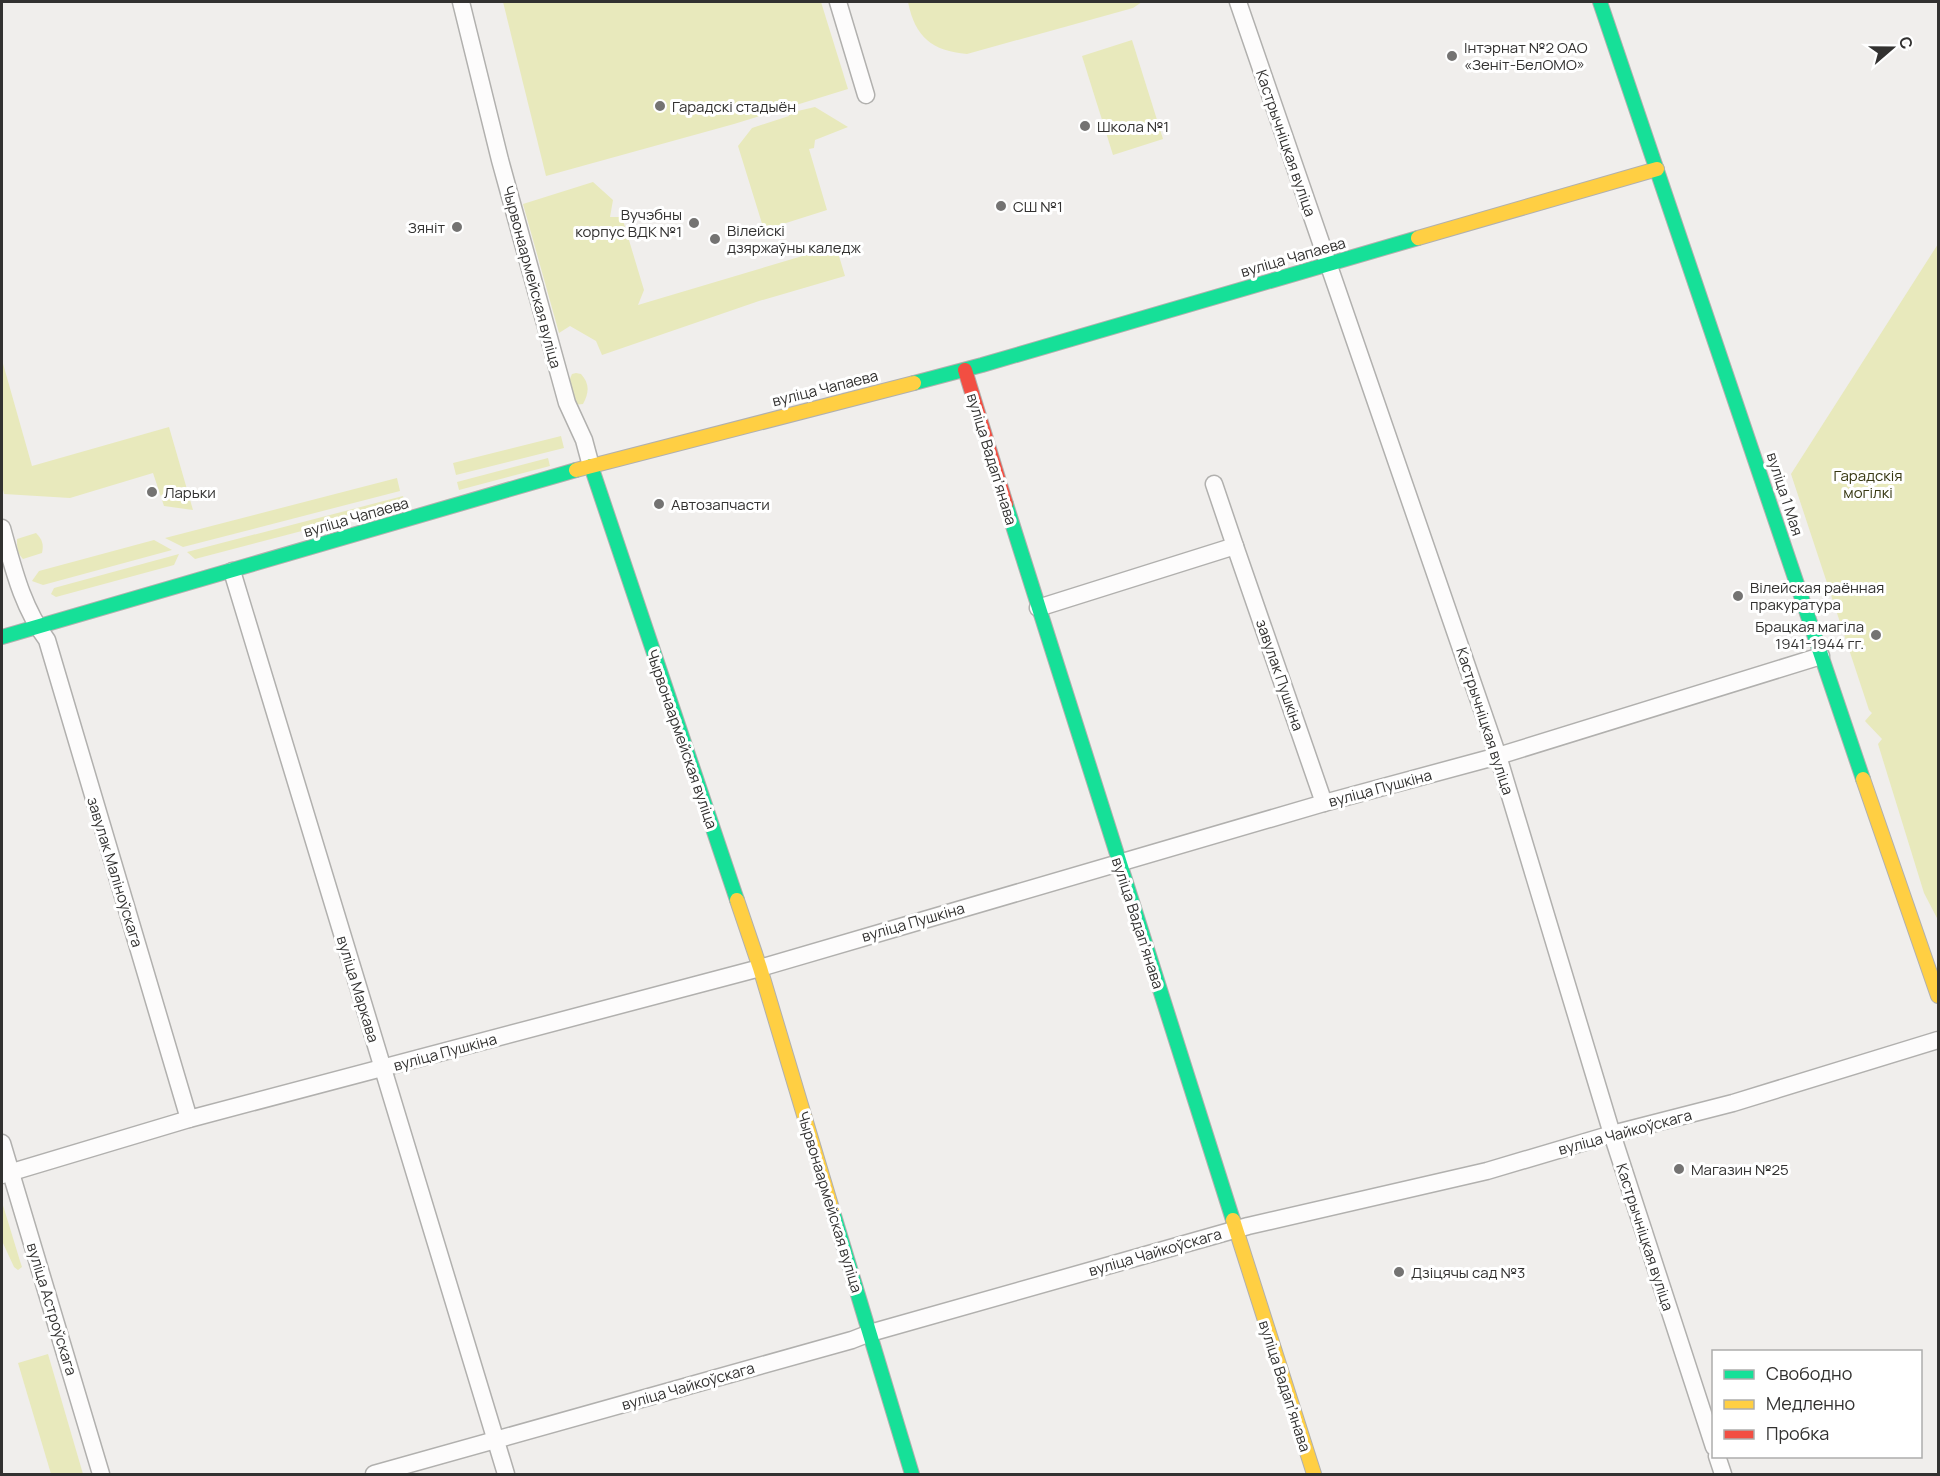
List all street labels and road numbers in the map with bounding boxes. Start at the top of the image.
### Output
street label: Кастрычніцкая вуліца [1251,67,1321,219]
street label: Чырвонаармейская вуліца [497,183,567,371]
street label: вуліца Чапаева [1238,232,1348,282]
street label: вуліца Чапаева [770,365,880,411]
street label: вуліца Вадапʼянава [962,390,1022,528]
street label: вуліца 1 Мая [1762,450,1808,538]
street label: вуліца Чапаева [301,492,411,542]
street label: завулак Пушкіна [1251,616,1309,734]
street label: Кастрычніцкая вуліца [1451,644,1519,798]
street label: Чырвонаармейская вуліца [641,647,723,831]
street label: вуліца Пушкіна [1326,764,1434,812]
street label: завулак Маліноўскага [82,794,148,950]
street label: вуліца Вадапʼянава [1107,855,1169,991]
street label: вуліца Пушкіна [859,897,967,947]
street label: вуліца Маркава [332,933,384,1045]
street label: вуліца Пушкіна [391,1028,499,1076]
street label: вуліца Чайкоўскага [1556,1104,1694,1160]
street label: Чырвонаармейская вуліца [792,1109,868,1295]
street label: Кастрычніцкая вуліца [1611,1160,1679,1314]
street label: вуліца Чайкоўскага [1086,1223,1224,1281]
street label: вуліца Астроўскага [22,1240,82,1378]
street label: вуліца Вадапʼянава [1254,1318,1316,1454]
street label: вуліца Чайкоўскага [619,1357,757,1415]

